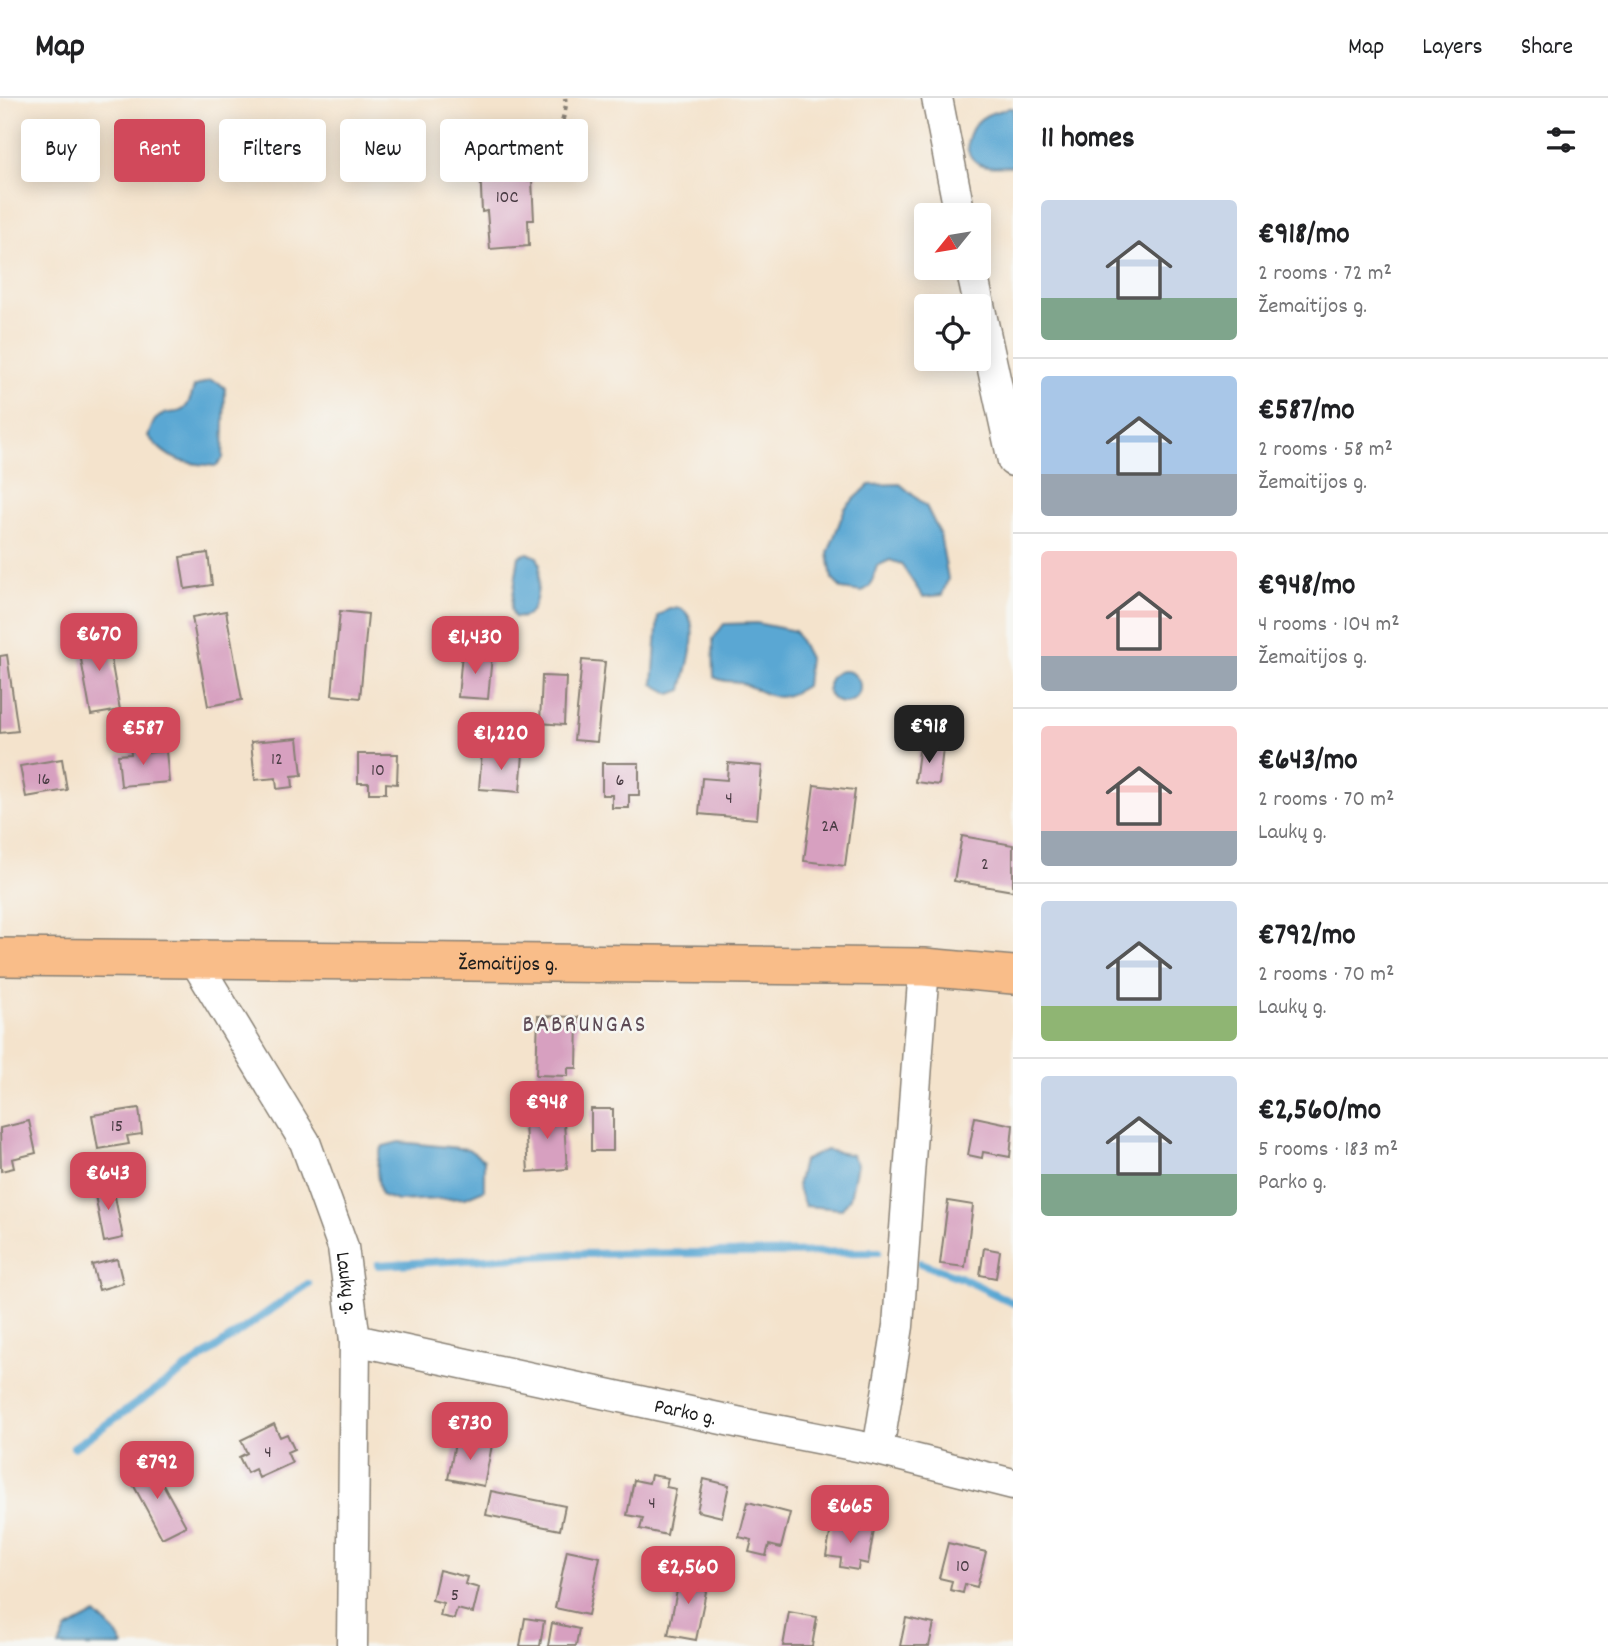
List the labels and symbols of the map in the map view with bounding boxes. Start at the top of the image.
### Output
house number: 10C [496,186,518,211]
north arrow [914,203,990,280]
pin: €670 [58,614,140,673]
pin: €1,430 [418,616,532,676]
pin: €918 [888,706,970,765]
pin: €587 [102,708,184,767]
pin: €1,220 [444,712,558,772]
house number: 12 [271,748,283,773]
house number: 10 [371,759,385,784]
house number: 16 [38,768,50,793]
house number: 6 [616,769,624,794]
house number: 4 [725,787,733,812]
house number: 2A [821,815,839,840]
house number: 2 [981,853,989,878]
street label: Žemaitijos g. [458,950,558,981]
district label: BABRUNGAS [523,1009,647,1043]
pin: €948 [506,1082,588,1141]
house number: 15 [111,1115,123,1140]
pin: €643 [67,1152,149,1212]
street label: Laukų g. [326,1250,364,1316]
street label: Parko g. [651,1393,719,1435]
pin: €730 [429,1402,511,1462]
house number: 4 [264,1441,272,1466]
pin: €792 [116,1442,198,1501]
pin: €665 [809,1486,891,1545]
house number: 4 [648,1492,656,1517]
pin: €2,560 [631,1546,745,1606]
house number: 10 [956,1555,970,1580]
house number: 5 [451,1584,459,1609]

